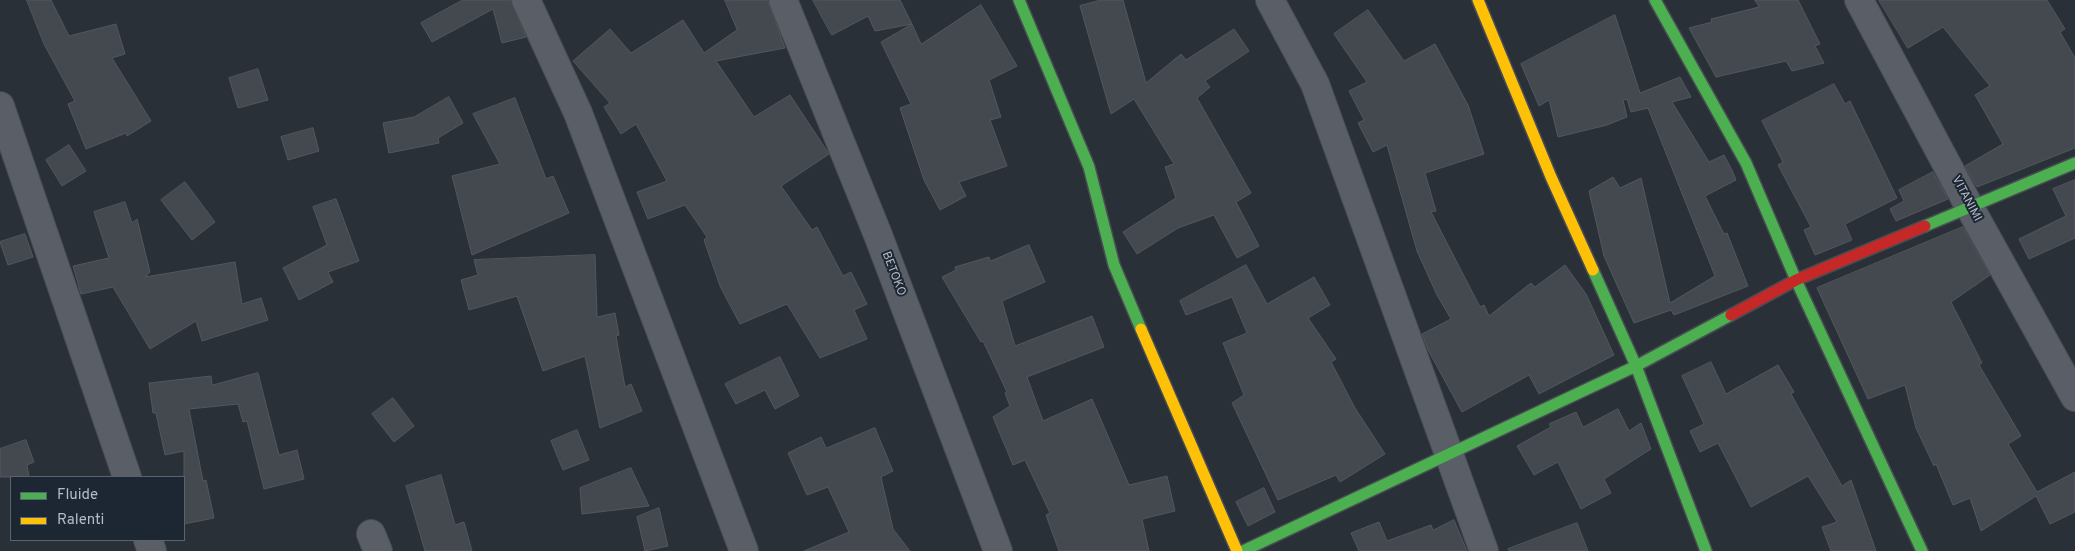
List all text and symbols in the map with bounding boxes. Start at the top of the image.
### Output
street label: VITANIMI [1948,174,1984,224]
street label: BETOKO [878,250,908,298]
legend [10,476,185,541]
text: Fluide [57,486,98,505]
text: Ralenti [57,511,104,530]

